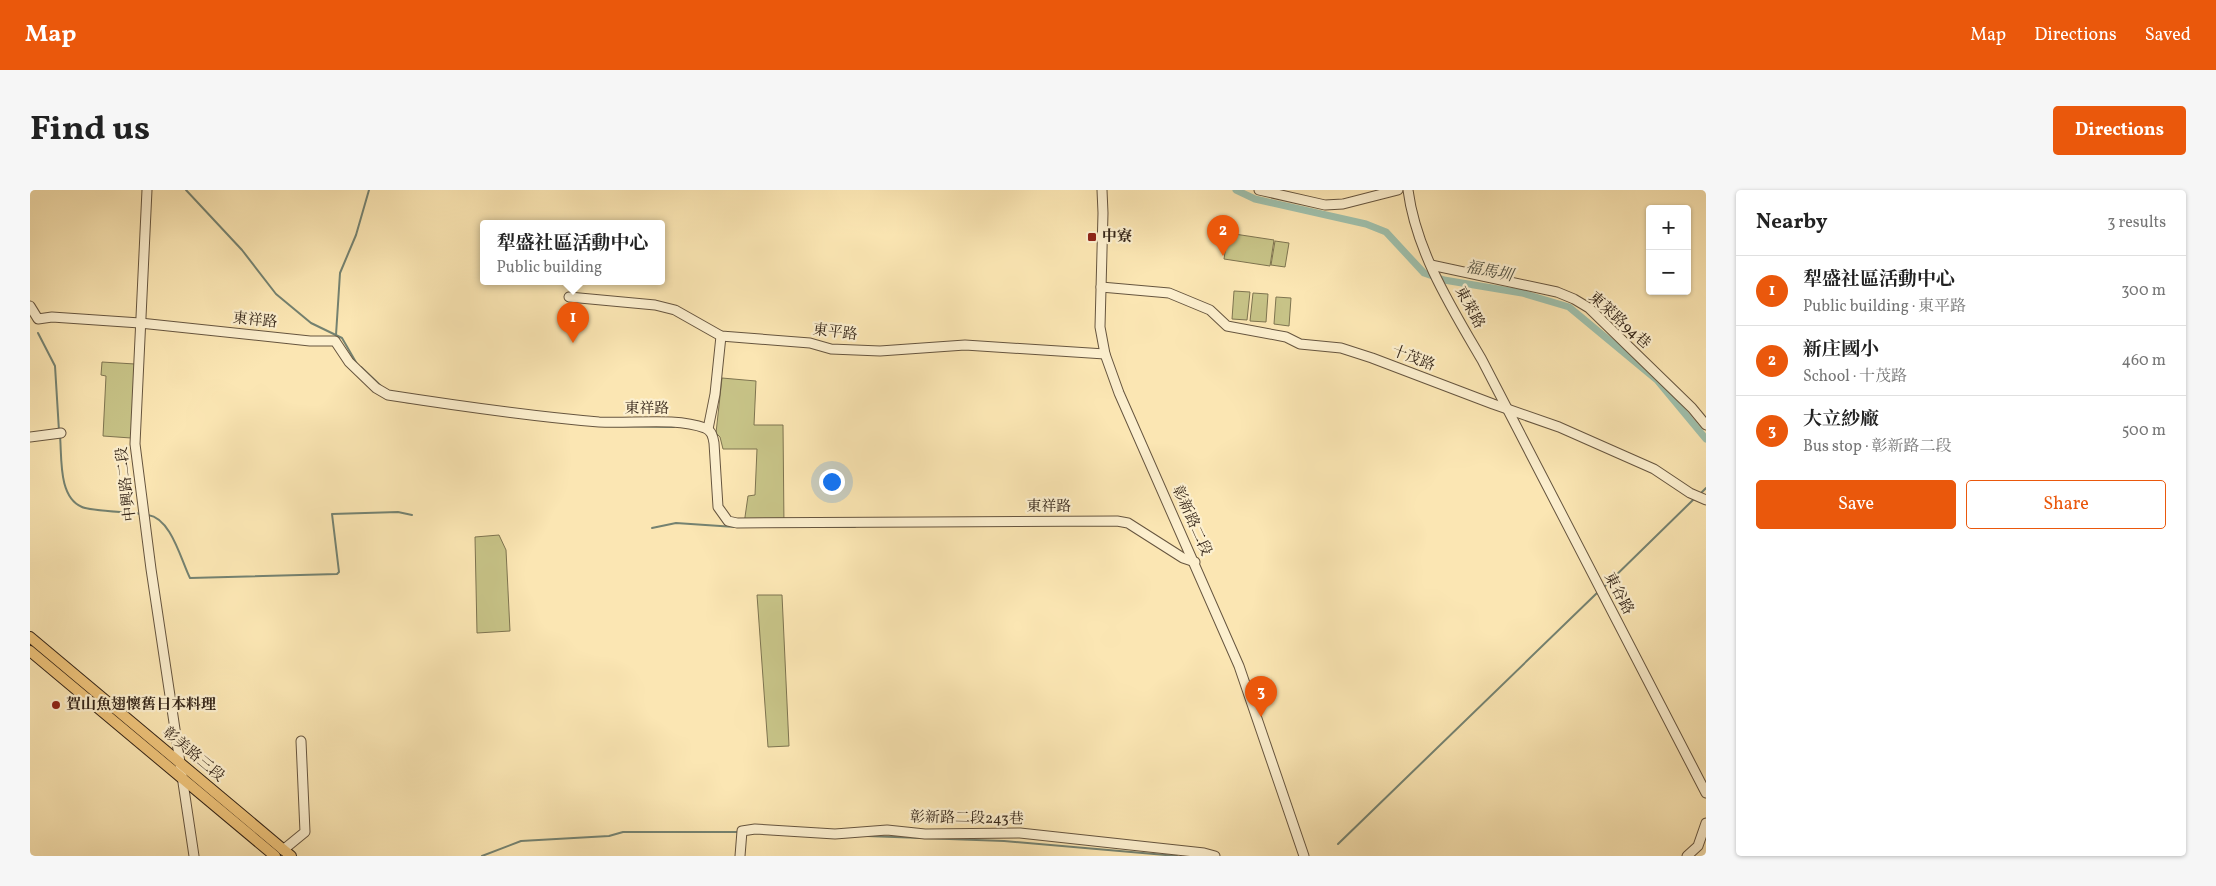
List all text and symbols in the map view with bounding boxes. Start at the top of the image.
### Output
text: Map [25,18,76,52]
text: Map [1970,23,2006,48]
text: Directions [2034,23,2117,48]
text: Saved [2145,23,2191,48]
text: Find us [30,106,150,154]
button: Directions [2053,106,2186,155]
map controls [1646,205,1691,295]
button: + [1646,205,1691,250]
text: Nearby [1756,208,1827,237]
text: 3 results [2107,212,2166,234]
pin: 2 [1207,215,1239,256]
popup [480,220,665,285]
place label: 中寮 [1102,227,1132,248]
text: 犁盛社區活動中心 [496,231,649,257]
marker: 中寮 [1086,231,1098,243]
button: − [1646,250,1691,295]
text: Public building [496,257,602,279]
water label: 福馬圳 [1463,257,1518,288]
text: 犁盛社區活動中心 [1803,267,1955,293]
text: 1 [1769,280,1775,302]
text: 300 m [2121,280,2166,302]
street label: 東萊路 [1449,283,1489,333]
street label: 東萊路94巷 [1584,288,1654,354]
text: Public building · 東平路 [1803,296,1966,318]
pin: 1 [557,302,589,343]
street label: 東祥路 [232,308,278,334]
street label: 東平路 [811,320,859,346]
text: 新庄國小 [1803,337,1879,363]
street label: 十茂路 [1388,341,1438,377]
text: 2 [1768,350,1776,372]
text: 460 m [2122,350,2166,372]
text: School · 十茂路 [1803,366,1907,388]
street label: 東祥路 [624,399,670,420]
text: 大立紗廠 [1803,407,1879,433]
text: 3 [1768,420,1776,442]
text: 500 m [2122,420,2166,442]
text: Bus stop · 彰新路二段 [1803,436,1952,458]
street label: 中興路二段 [112,445,142,523]
your location [819,469,845,495]
button: Save [1756,480,1956,529]
button: Share [1966,480,2166,529]
street label: 彰新路二段 [1166,482,1216,560]
street label: 東祥路 [1026,497,1072,518]
street label: 東谷路 [1598,569,1638,619]
pin: 3 [1245,676,1277,717]
place label: 賀山魚翅懷舊日本料理 [66,695,216,716]
marker: 賀山魚翅懷舊日本料理 [50,699,62,711]
street label: 彰美路三段 [158,723,228,787]
street label: 彰新路二段243巷 [910,808,1024,830]

